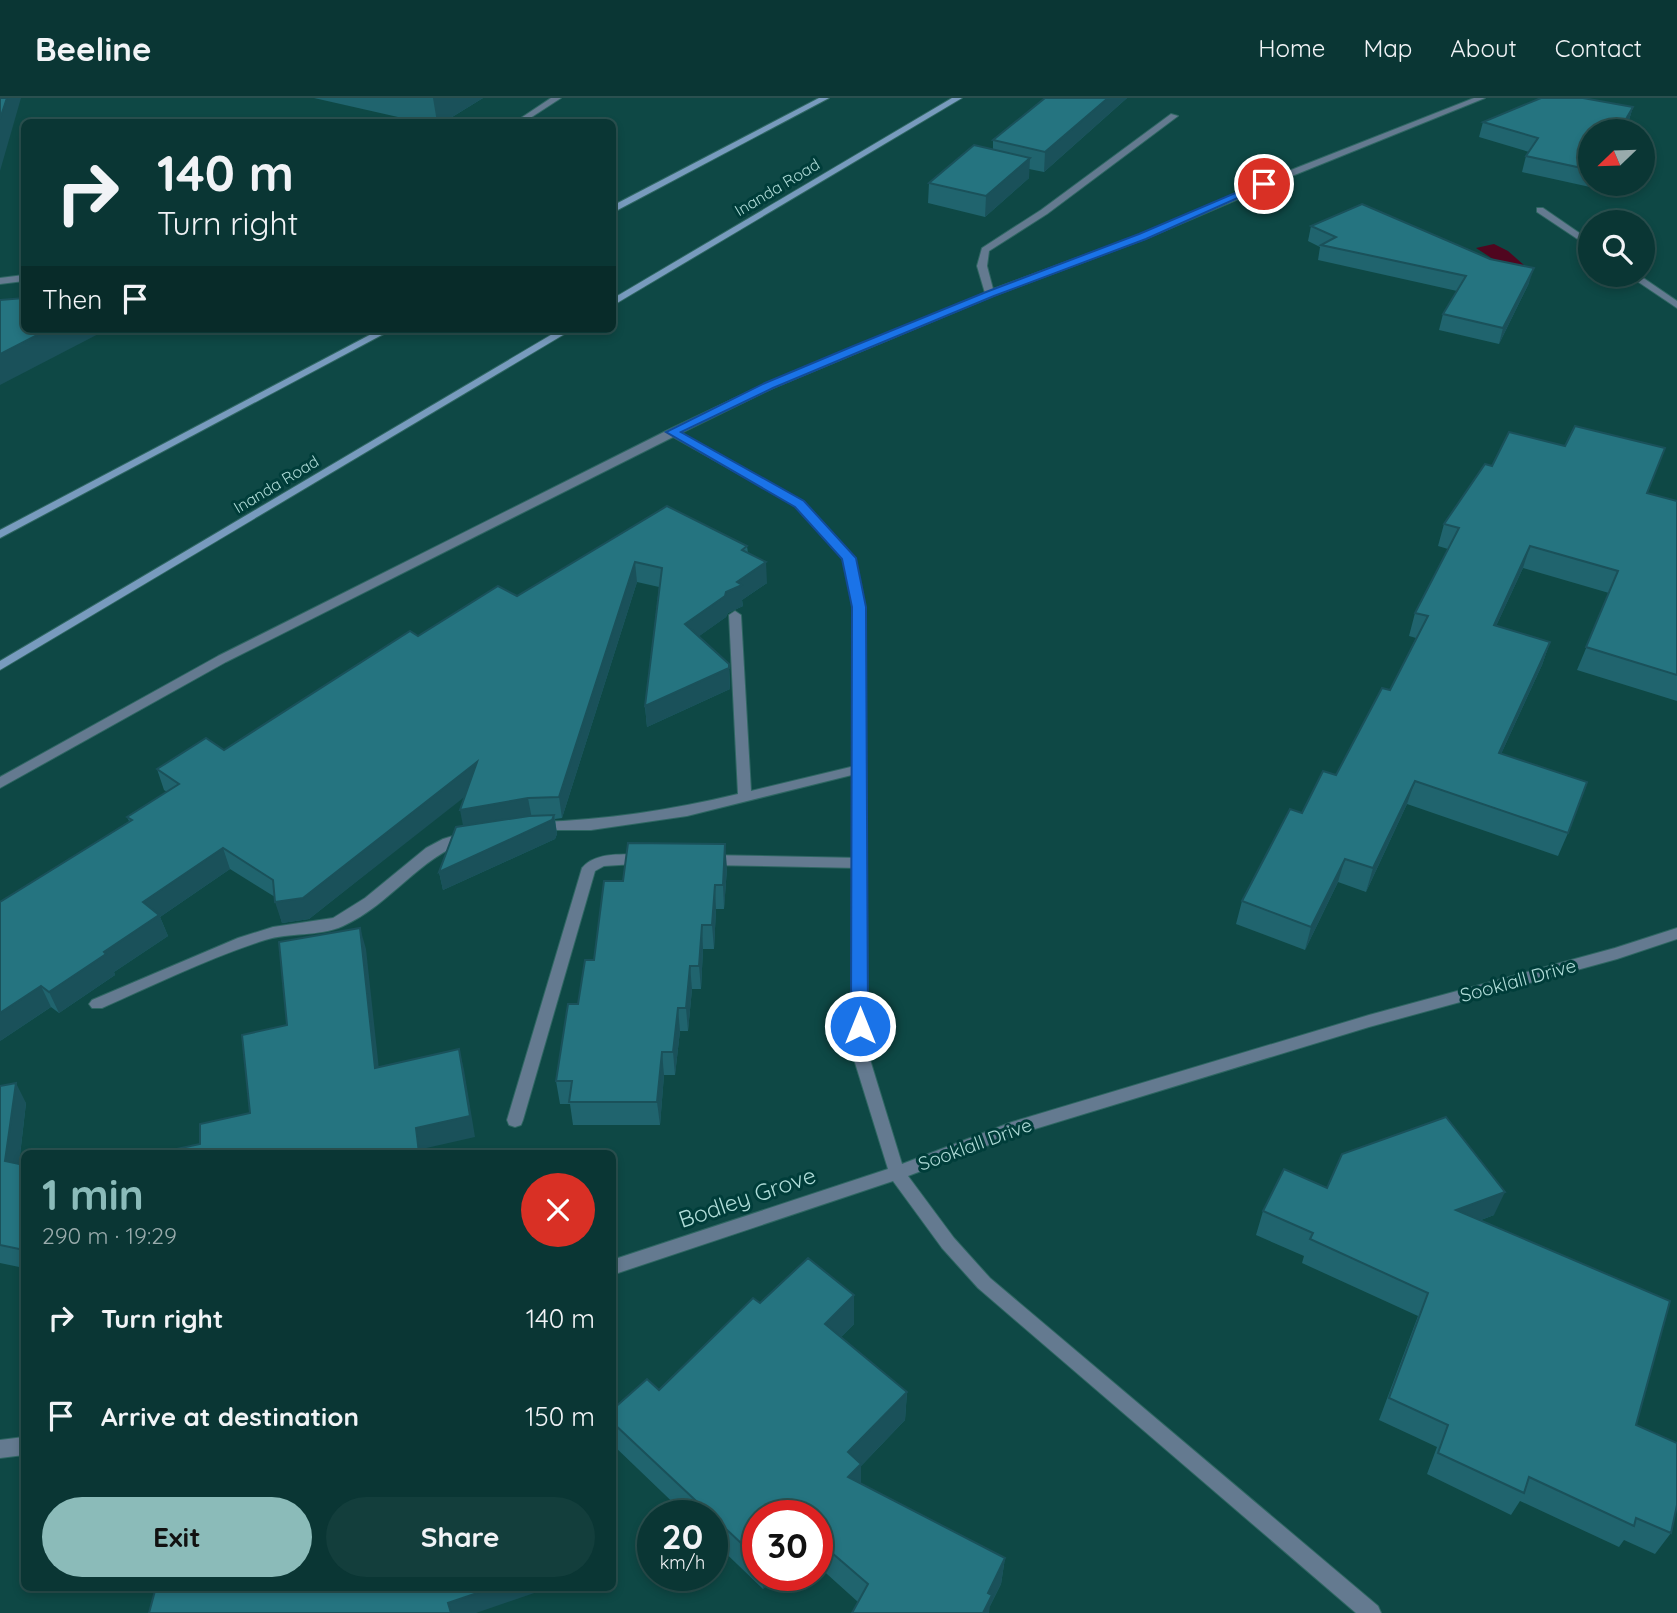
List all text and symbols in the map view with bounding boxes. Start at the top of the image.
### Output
text: Beeline [35,28,151,69]
text: Home [1258,33,1325,63]
text: Map [1363,33,1412,63]
text: About [1450,33,1517,63]
text: Contact [1555,33,1642,63]
north arrow [1578,119,1656,196]
map controls [1578,119,1655,287]
text: 140 m [157,142,294,203]
icon: right [42,147,133,238]
street label: Inanda Road [731,154,823,220]
pin [1234,154,1294,214]
icon: arrive [1245,165,1283,203]
text: Turn right [157,203,298,243]
button: search [1578,210,1655,287]
icon: arrive [116,280,154,318]
text: Then [42,283,102,316]
street label: Inanda Road [230,451,322,517]
street label: Sooklall Drive [1457,953,1579,1007]
position arrow [823,989,897,1063]
street label: Sooklall Drive [915,1112,1035,1176]
street label: Bodley Grove [675,1160,819,1234]
text: 1 min [42,1168,144,1221]
button: close [521,1173,595,1247]
text: 290 m · 19:29 [42,1221,177,1250]
icon: right [42,1299,80,1337]
text: Turn right [101,1302,223,1335]
text: 140 m [526,1302,595,1335]
icon: arrive [42,1397,80,1435]
text: Arrive at destination [101,1400,359,1433]
text: 150 m [525,1400,595,1433]
button: Exit [42,1497,312,1577]
button: Share [326,1497,595,1577]
speed limit sign: 30 [742,1500,833,1591]
text: 20 [662,1514,703,1558]
text: km/h [660,1551,705,1574]

